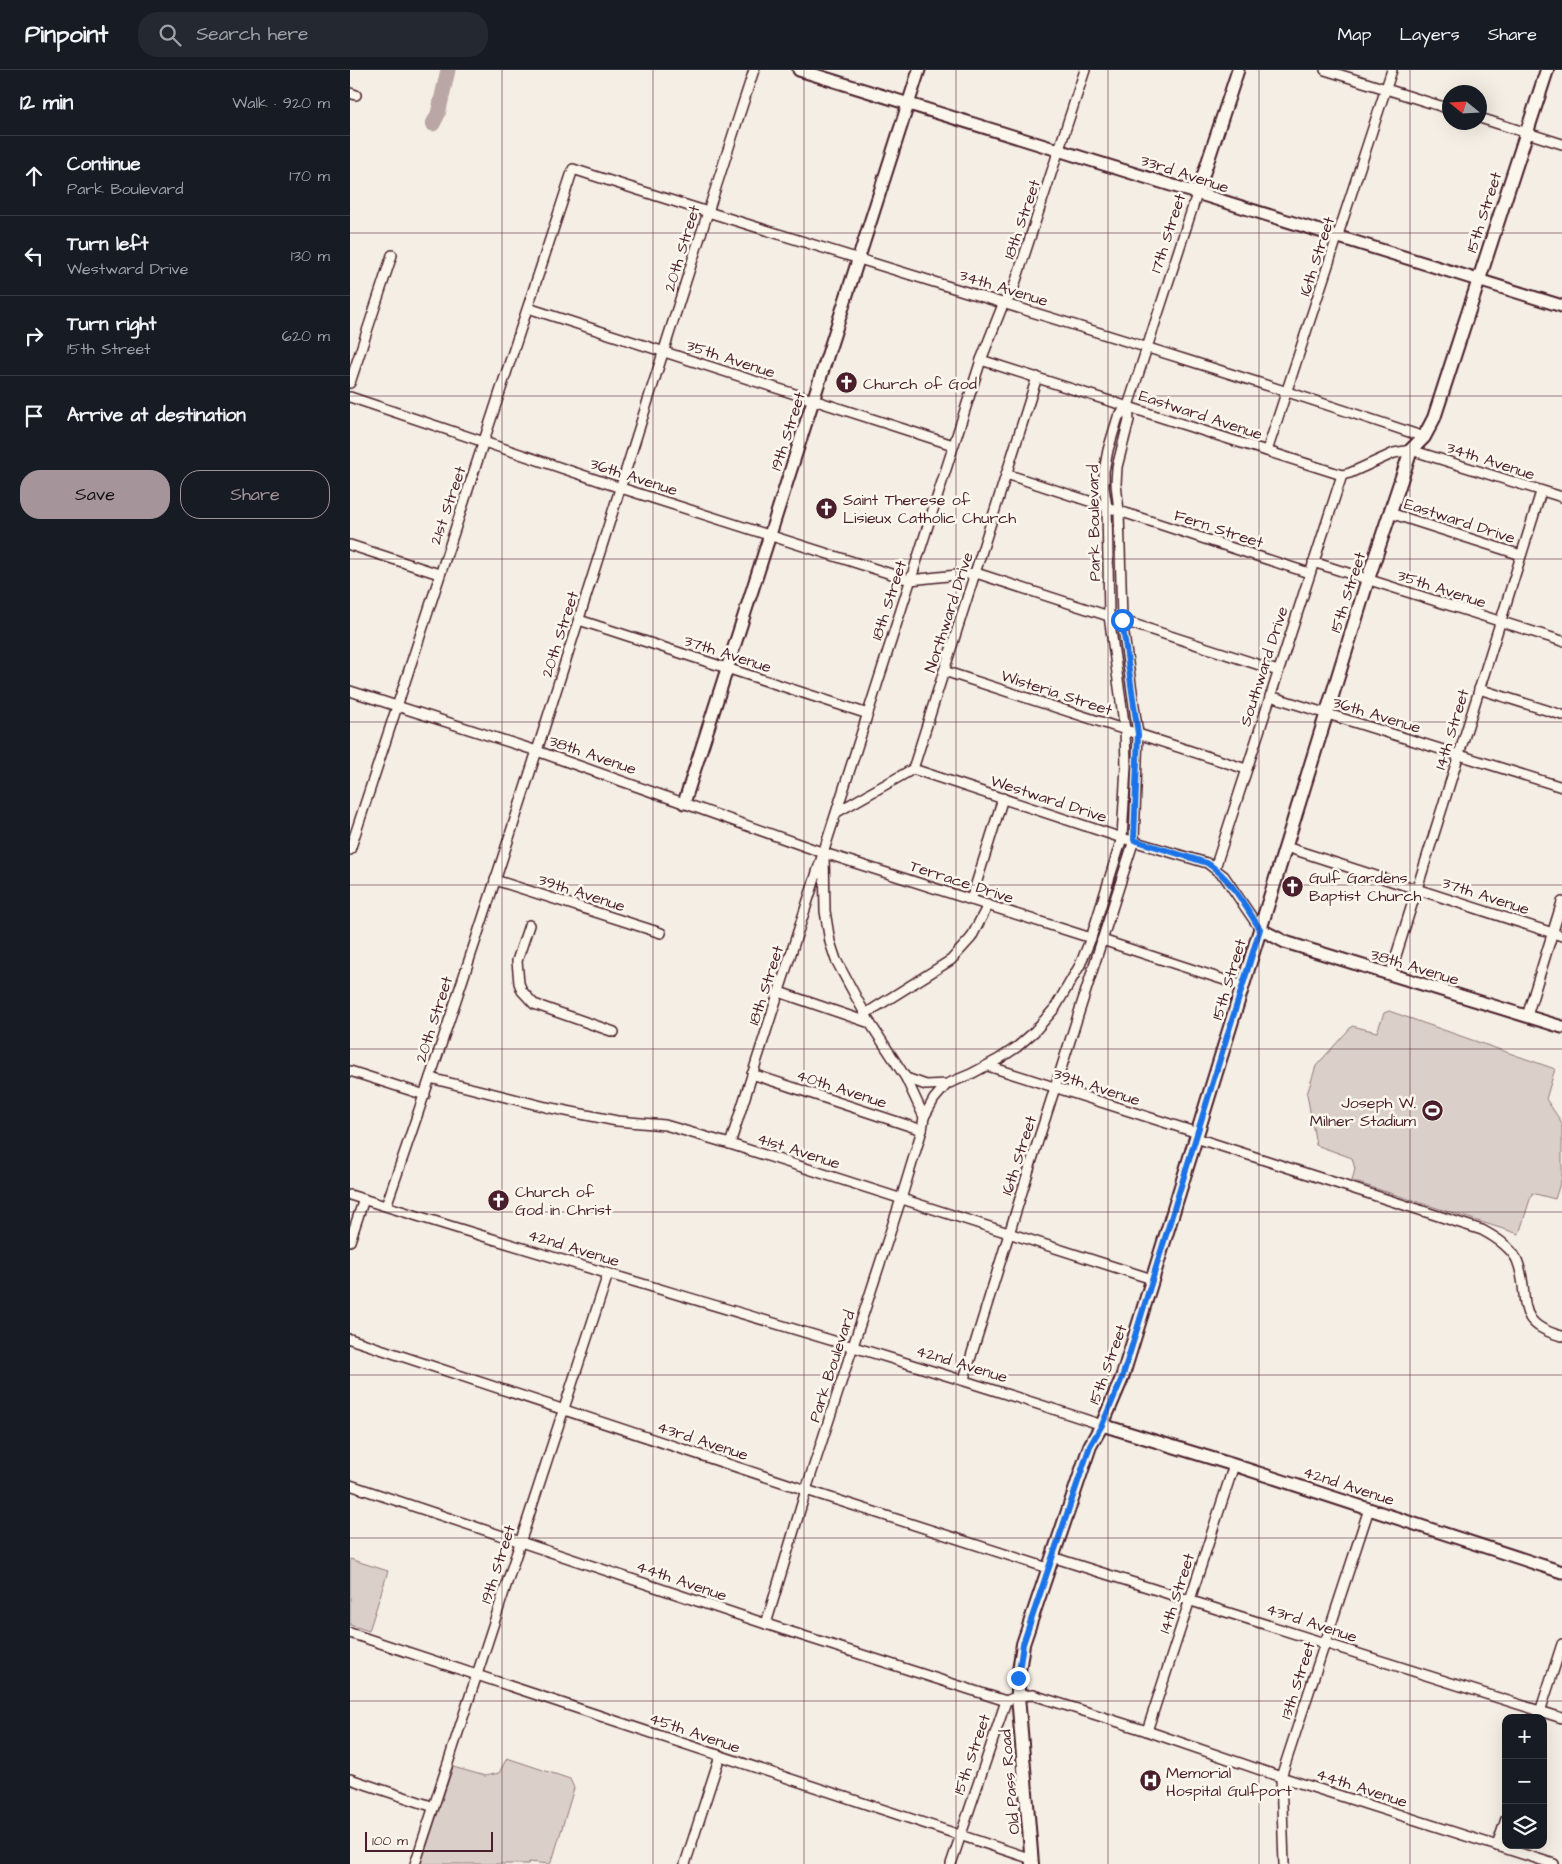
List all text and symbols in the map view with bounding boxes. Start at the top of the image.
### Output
search box [138,12,488,57]
text: Pinpoint [25,18,108,52]
icon: search [156,21,184,49]
text: Search here [196,21,308,48]
text: Map [1337,22,1371,47]
text: Layers [1399,22,1460,47]
text: Share [1488,22,1537,47]
north arrow [1442,85,1487,130]
text: 12 min [20,88,73,117]
text: Walk · 920 m [232,92,330,114]
street label: 33rd Avenue [1138,149,1232,199]
text: Continue [67,151,141,178]
icon: ahead [20,162,48,190]
text: 170 m [289,165,330,187]
street label: 15th Street [1461,169,1507,255]
street label: 18th Street [998,176,1046,262]
text: Park Boulevard [67,178,184,200]
street label: 17th Street [1145,190,1191,276]
street label: 20th Street [658,202,706,294]
street label: 16th Street [1294,213,1340,299]
text: Turn left [67,231,148,258]
icon: left [20,242,48,270]
text: 130 m [291,245,330,267]
text: Westward Drive [67,258,188,280]
street label: 34th Avenue [957,264,1051,312]
text: Turn right [67,311,156,338]
icon: right [20,322,48,350]
text: 620 m [282,325,330,347]
street label: 35th Avenue [683,334,778,384]
text: 15th Street [67,338,151,360]
church icon: Church of God [835,371,859,395]
place label: Church of God [863,373,977,395]
street label: Eastward Avenue [1136,385,1266,445]
street label: 19th Street [765,389,811,473]
icon: arrive [20,402,48,430]
text: Arrive at destination [67,402,246,429]
street label: 34th Avenue [1444,436,1538,486]
street label: 36th Avenue [587,452,681,502]
street label: 21st Street [424,463,472,547]
street label: Park Boulevard [1082,465,1106,581]
button: Save [20,470,170,519]
button: Share [180,470,330,519]
place label: Saint Therese of Lisieux Catholic Church [843,489,1016,529]
street label: Eastward Drive [1402,493,1518,549]
church icon: Saint Therese of Lisieux Catholic Church [815,496,839,520]
street label: Fern Street [1171,504,1267,554]
street label: Northward Drive [919,549,979,675]
street label: 15th Street [1325,549,1371,635]
street label: 18th Street [866,557,912,643]
street label: 35th Avenue [1394,564,1489,614]
street label: 20th Street [536,588,584,680]
street label: Southward Drive [1234,603,1294,729]
route start [1111,609,1134,632]
street label: 37th Avenue [681,629,775,679]
street label: Wisteria Street [998,665,1116,721]
street label: 14th Street [1429,686,1475,772]
street label: 36th Avenue [1330,691,1424,739]
street label: 38th Avenue [546,730,640,780]
street label: Westward Drive [988,770,1110,828]
street label: Terrace Drive [907,855,1017,909]
place label: Gulf Gardens Baptist Church [1309,867,1422,907]
street label: 39th Avenue [535,869,628,917]
street label: 37th Avenue [1439,871,1533,921]
church icon: Gulf Gardens Baptist Church [1281,874,1305,898]
street label: 15th Street [1206,936,1252,1022]
street label: 18th Street [743,942,789,1028]
street label: 38th Avenue [1368,943,1462,991]
street label: 20th Street [410,973,458,1065]
street label: 39th Avenue [1050,1063,1143,1111]
street label: 40th Avenue [794,1064,890,1114]
place label: Joseph W. Milner Stadium [1310,1092,1417,1132]
sports icon: Joseph W. Milner Stadium [1420,1099,1444,1123]
street label: 16th Street [996,1112,1042,1198]
street label: 41st Avenue [754,1127,843,1175]
place label: Church of God in Christ [515,1181,612,1221]
church icon: Church of God in Christ [487,1188,511,1212]
street label: 42nd Avenue [525,1224,623,1272]
street label: Park Boulevard [803,1307,860,1425]
street label: 15th Street [1083,1321,1133,1407]
street label: 42nd Avenue [913,1340,1011,1388]
street label: 43rd Avenue [654,1416,751,1466]
street label: 42nd Avenue [1300,1461,1397,1511]
street label: 19th Street [475,1522,521,1606]
street label: 14th Street [1154,1550,1200,1636]
street label: 44th Avenue [633,1555,730,1607]
street label: 43rd Avenue [1263,1598,1360,1648]
street label: 13th Street [1275,1638,1321,1722]
route end [1007,1667,1030,1690]
street label: 45th Avenue [646,1707,743,1759]
street label: 15th Street [948,1711,996,1797]
map controls [1502,1714,1547,1849]
button: + [1502,1714,1547,1759]
street label: Old Pass Road [994,1728,1026,1835]
button: − [1502,1759,1547,1804]
place label: Memorial Hospital Gulfport [1166,1762,1293,1802]
street label: 44th Avenue [1313,1763,1410,1813]
hospital icon: Memorial Hospital Gulfport [1138,1769,1162,1793]
button: layers [1502,1804,1547,1849]
scale bar [365,1829,492,1852]
text: 100 m [372,1831,408,1851]

